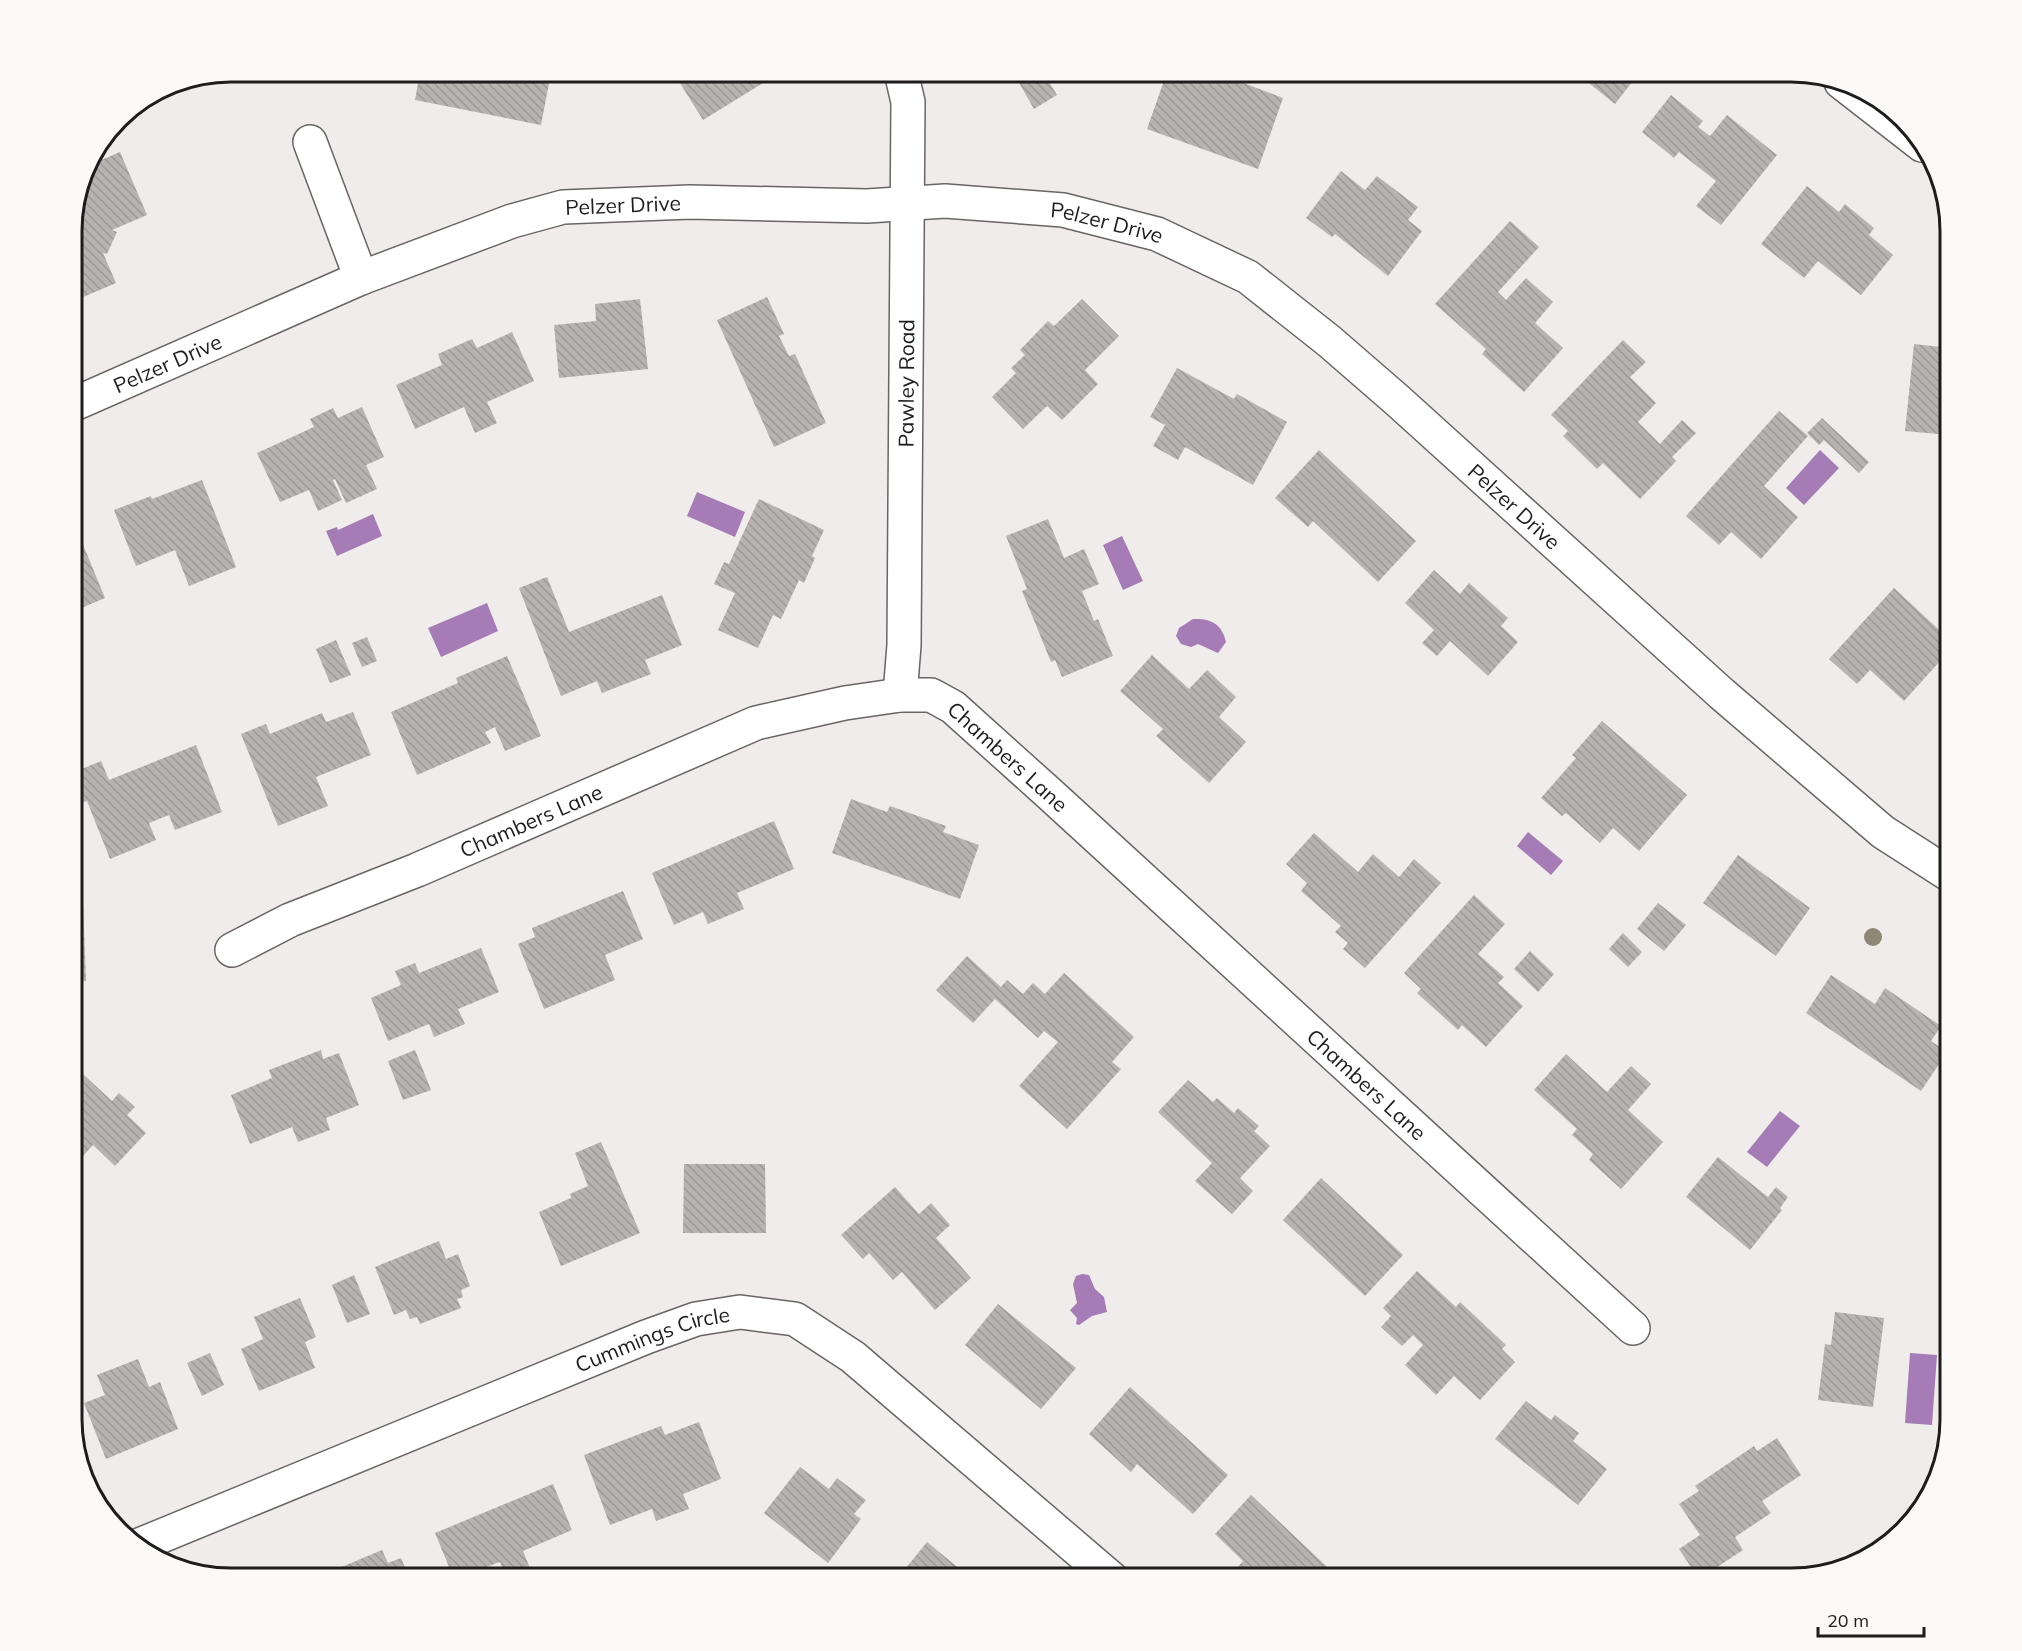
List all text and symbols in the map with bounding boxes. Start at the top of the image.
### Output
street label: Pelzer Drive [565,189,681,220]
street label: Pelzer Drive [1050,196,1168,248]
street label: Pawley Road [892,319,919,447]
street label: Pelzer Drive [109,328,225,398]
street label: Pelzer Drive [1463,458,1566,555]
street label: Chambers Lane [942,696,1074,817]
street label: Chambers Lane [456,778,606,863]
street label: Chambers Lane [1302,1023,1432,1145]
street label: Cummings Circle [571,1301,732,1378]
scale bar [1818,1600,1924,1638]
text: 20 m [1827,1609,1869,1632]

